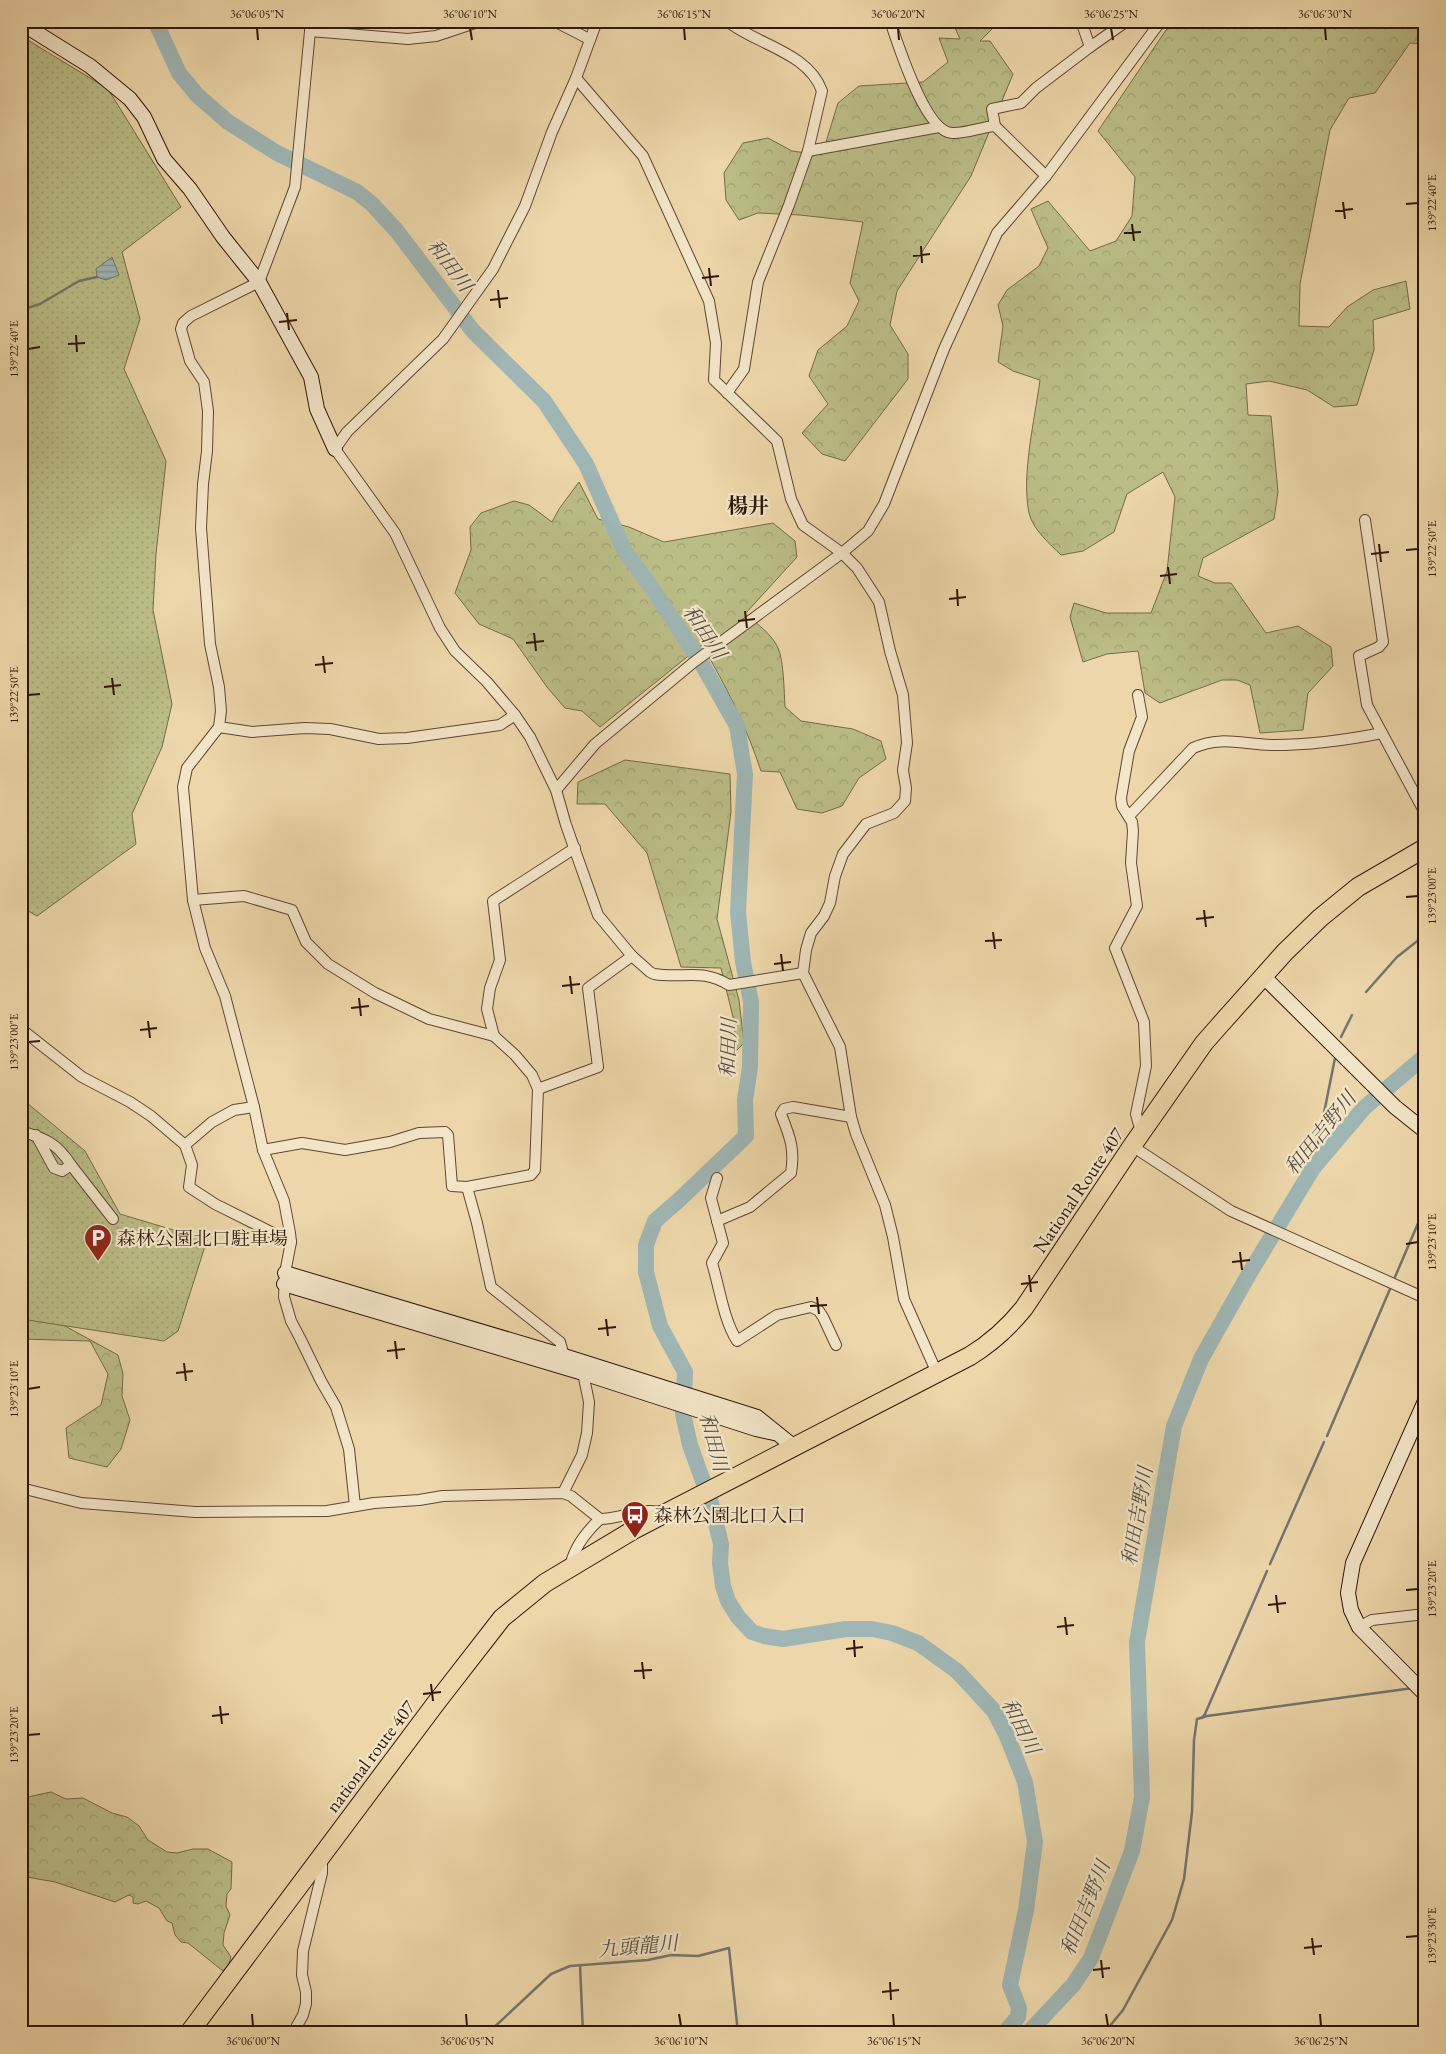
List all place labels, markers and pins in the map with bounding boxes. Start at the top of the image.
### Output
parking icon: 森林公園北口駐車場 [83,1223,113,1262]
place label: 森林公園北口駐車場 [117,1226,288,1251]
bus stop icon: 森林公園北口入口 [620,1500,650,1539]
place label: 森林公園北口入口 [654,1503,806,1528]

